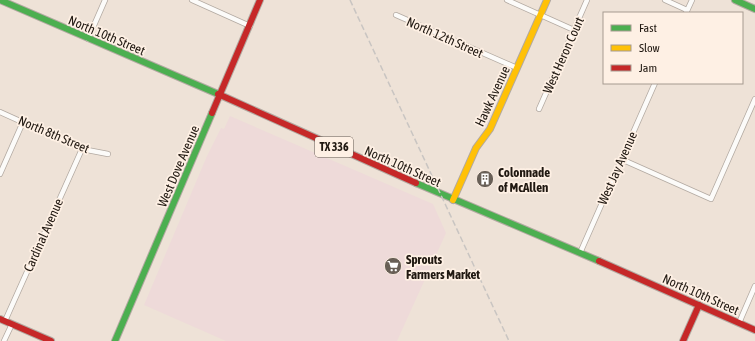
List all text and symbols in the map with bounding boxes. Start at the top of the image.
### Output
legend [603,12,743,84]
street label: North 10th Street [66,13,148,58]
street label: North 12th Street [404,14,485,61]
street label: West Heron Court [540,14,587,96]
text: Fast [639,21,657,35]
text: Slow [639,41,660,55]
text: Jam [639,61,657,75]
street label: Hawk Avenue [472,64,513,129]
street label: North 8th Street [16,113,92,156]
street label: West Dove Avenue [155,123,202,209]
street label: West Jay Avenue [595,129,640,207]
road number: TX 336 [315,137,353,157]
street label: North 10th Street [362,143,443,190]
place label: Colonnade of McAllen [498,165,550,195]
building icon: Colonnade of McAllen [475,169,495,189]
street label: Cardinal Avenue [21,196,66,274]
place label: Sprouts Farmers Market [406,252,480,282]
supermarket icon: Sprouts Farmers Market [383,256,403,276]
street label: North 10th Street [660,271,741,318]

